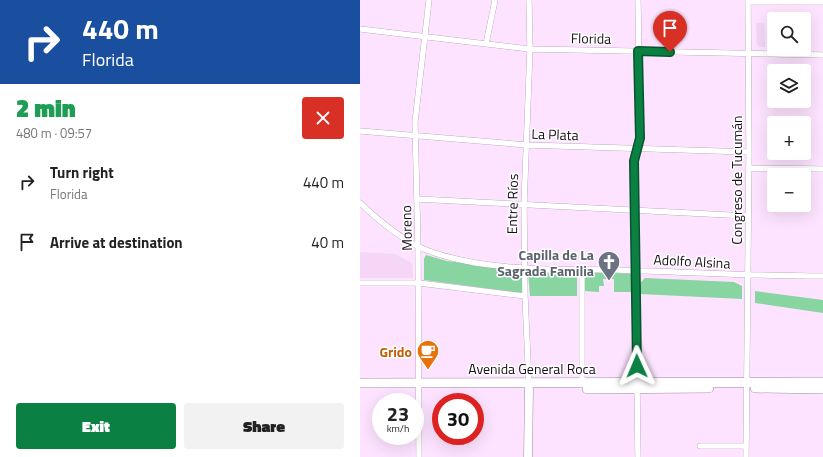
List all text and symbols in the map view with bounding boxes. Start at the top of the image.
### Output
text: 440 m [82,7,159,50]
pin [653,11,687,52]
map controls [767,12,811,212]
button: search [767,12,811,56]
icon: right [16,16,68,68]
icon: arrive [659,17,681,39]
street label: Florida [571,27,611,49]
text: Florida [82,46,134,73]
button: layers [767,64,811,108]
text: 2 min [16,90,76,126]
button: close [302,97,344,139]
street label: Congreso de Tucumán [726,115,747,245]
button: + [767,116,811,160]
text: 480 m · 09:57 [16,123,92,143]
street label: La Plata [531,123,579,145]
text: Turn right [50,161,114,184]
button: − [767,168,811,212]
icon: right [16,171,38,193]
text: 440 m [303,171,344,194]
street label: Entre Ríos [501,174,523,234]
text: Florida [50,184,87,204]
street label: Moreno [395,205,417,251]
icon: arrive [16,231,38,253]
text: Arrive at destination [50,231,183,254]
text: 40 m [311,231,344,254]
place label: Capilla de La Sagrada Familia [497,244,594,281]
church icon: Capilla de La Sagrada Familia [596,249,622,282]
street label: Adolfo Alsina [653,249,731,273]
cafe icon: Grido [415,338,441,371]
place label: Grido [379,341,412,362]
position arrow [616,345,658,387]
street label: Avenida General Roca [468,358,596,379]
speed limit sign: 30 [432,393,484,445]
text: 23 [387,398,409,429]
button: Exit [16,403,176,449]
button: Share [184,403,344,449]
text: km/h [387,421,409,436]

